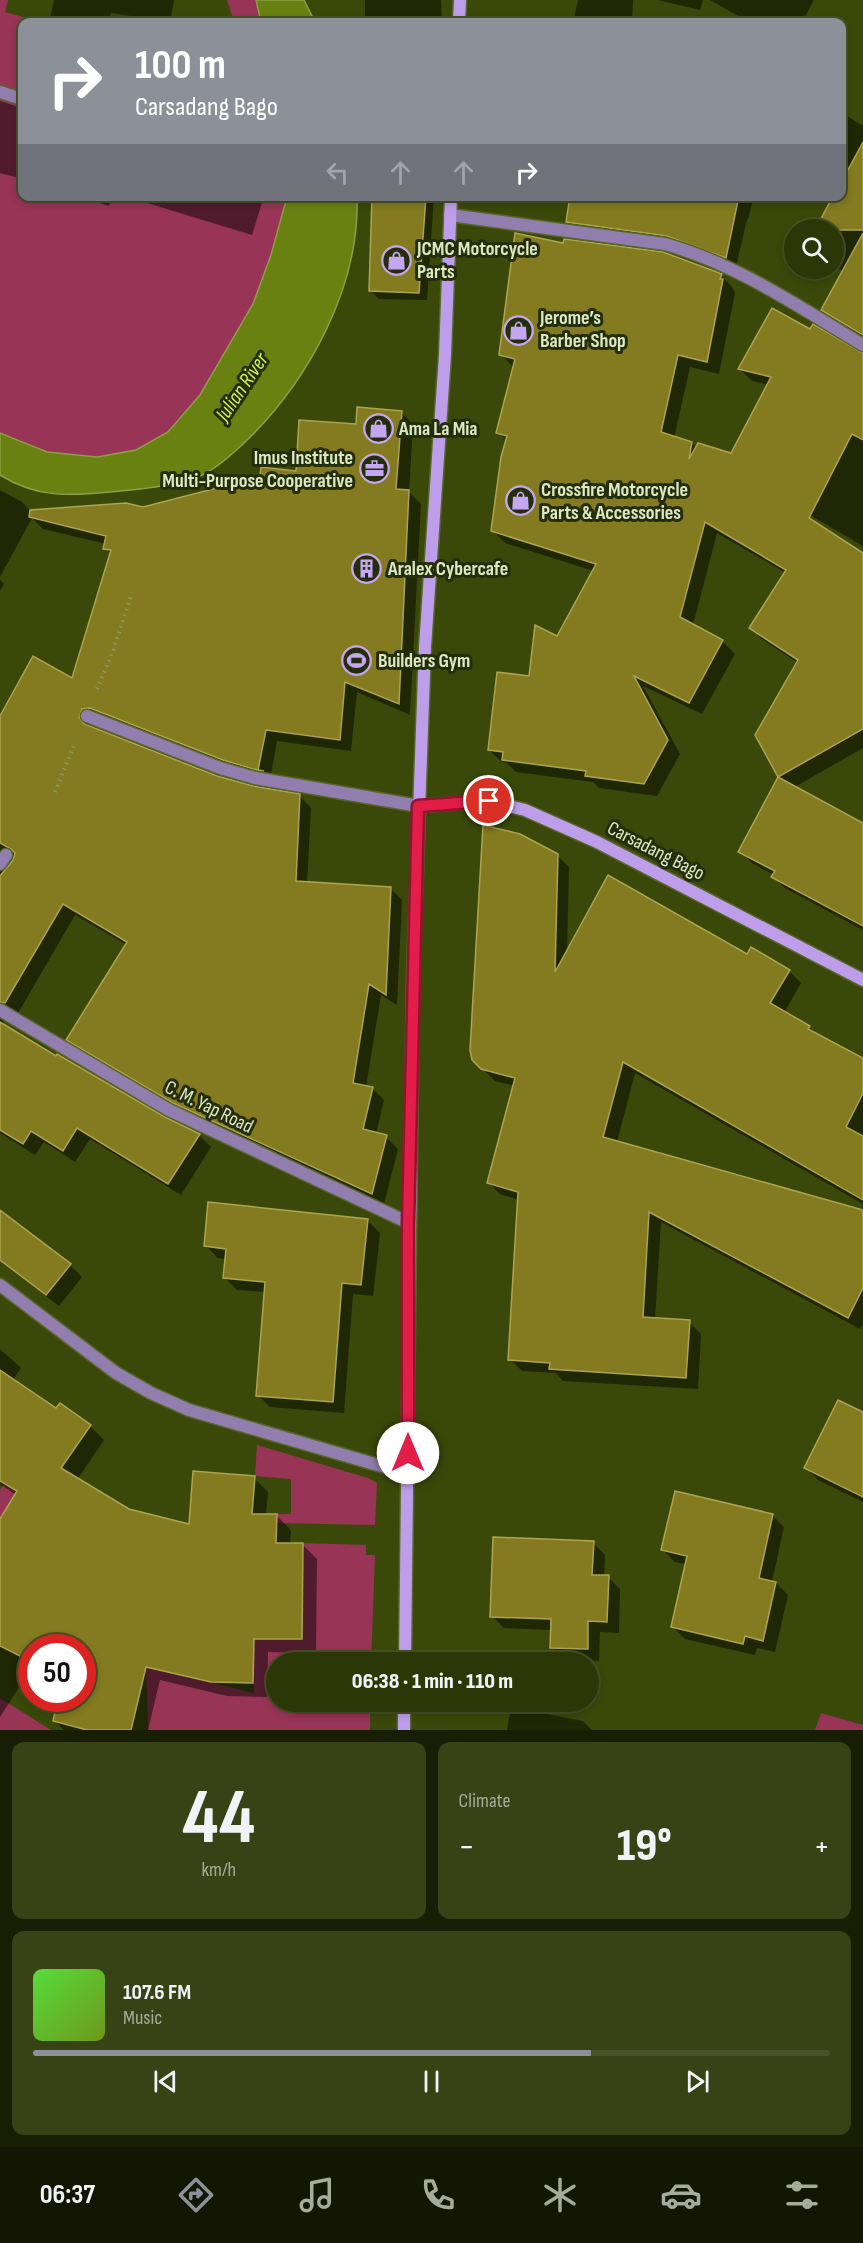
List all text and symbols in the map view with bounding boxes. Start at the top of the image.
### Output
text: 100 m [135,40,226,91]
icon: right [36,42,114,120]
text: Carsadang Bago [135,91,278,123]
icon: left [321,156,354,189]
icon: ahead [384,156,417,189]
icon: ahead [447,156,480,189]
icon: right [510,156,543,189]
map controls [784,219,844,279]
button: search [784,219,844,279]
place label: JCMC Motorcycle Parts [416,237,538,284]
shop icon: JCMC Motorcycle Parts [380,244,412,276]
place label: Jerome’s Barber Shop [539,306,626,353]
shop icon: Jerome’s Barber Shop [503,314,535,346]
water label: Julian River [209,347,274,427]
shop icon: Ama La Mia [362,413,394,445]
place label: Ama La Mia [398,417,478,441]
place label: Imus Institute Multi-Purpose Cooperative [162,446,353,493]
office icon: Imus Institute Multi-Purpose Cooperative [358,453,390,485]
place label: Crossfire Motorcycle Parts & Accessories [541,478,688,525]
shop icon: Crossfire Motorcycle Parts & Accessories [504,485,536,517]
building icon: Aralex Cybercafe [351,553,383,585]
place label: Aralex Cybercafe [387,557,508,581]
sports icon: Builders Gym [341,645,373,677]
place label: Builders Gym [378,649,470,673]
pin [463,775,514,826]
icon: arrive [472,784,505,817]
street label: Carsadang Bago [603,816,709,886]
street label: C. M. Yap Road [161,1075,257,1139]
position arrow [376,1421,440,1485]
speed limit sign: 50 [18,1634,96,1712]
text: 06:38 · 1 min · 110 m [352,1668,513,1695]
text: 44 [182,1772,255,1865]
text: Climate [459,1789,511,1813]
text: 19° [617,1819,672,1874]
text: − [459,1827,475,1867]
text: + [814,1827,830,1867]
text: km/h [201,1858,236,1882]
text: 107.6 FM [123,1979,191,2006]
text: Music [123,2006,162,2030]
icon: previous [149,2065,182,2098]
icon: pause [415,2065,448,2098]
icon: next [681,2065,714,2098]
icon: directions [175,2174,217,2216]
icon: music [296,2174,338,2216]
icon: phone [417,2174,459,2216]
icon: climate [539,2174,581,2216]
icon: car [660,2174,702,2216]
icon: filters [781,2174,823,2216]
text: 06:37 [40,2179,95,2211]

